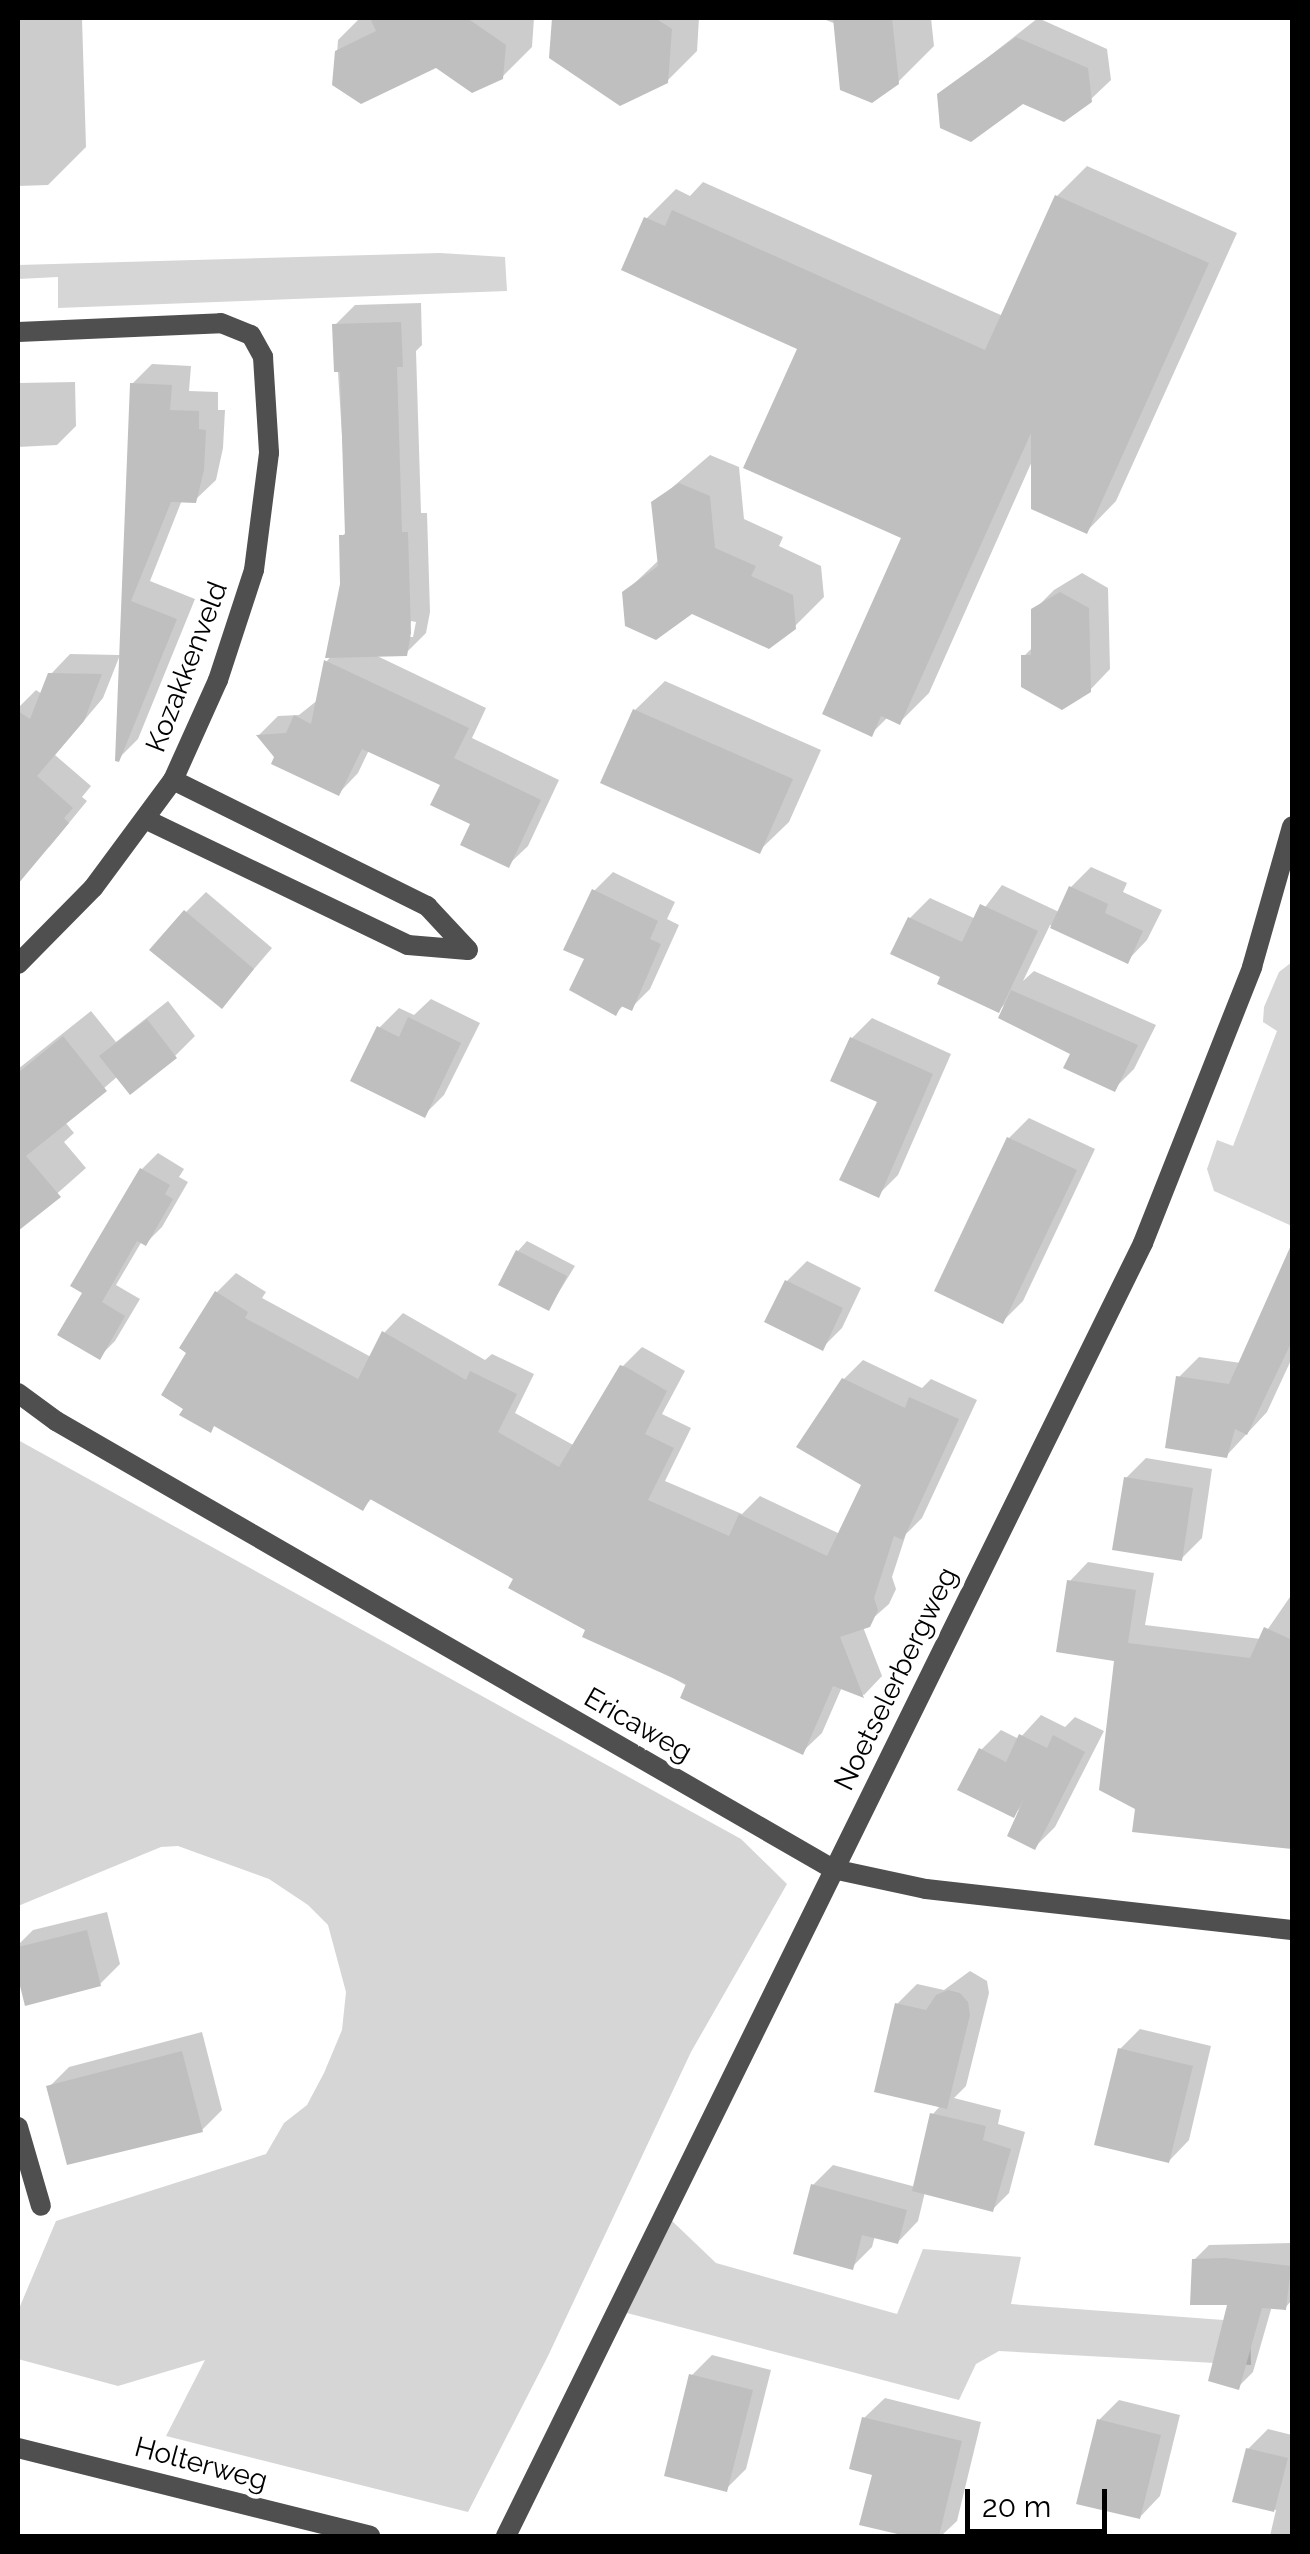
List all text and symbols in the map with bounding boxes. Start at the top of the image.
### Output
street label: Kozakkenveld [139,577,235,757]
street label: Noetselerbergweg [827,1562,965,1796]
street label: Ericaweg [578,1681,698,1769]
street label: Holterweg [131,2430,271,2498]
scale bar [970,2469,1112,2531]
text: 20 m [982,2489,1051,2524]

